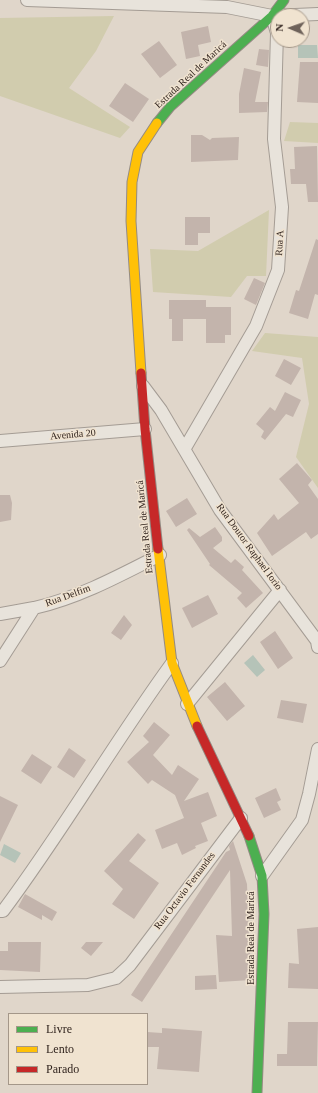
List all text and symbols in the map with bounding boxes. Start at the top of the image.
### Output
north arrow [270,8,310,48]
text: N [273,23,285,32]
street label: Estrada Real de Maricá [153,39,229,111]
street label: Rua A [273,230,287,256]
street label: Avenida 20 [50,427,96,443]
street label: Estrada Real de Maricá [134,480,156,574]
street label: Rua Doutor Raphael Iorio [214,501,284,593]
street label: Rua Delfim [44,582,92,610]
street label: Rua Octavio Fernandes [152,850,218,932]
street label: Estrada Real de Maricá [245,891,257,985]
legend [8,1013,148,1085]
text: Livre [46,1022,72,1036]
text: Lento [46,1042,74,1056]
text: Parado [46,1062,79,1076]

